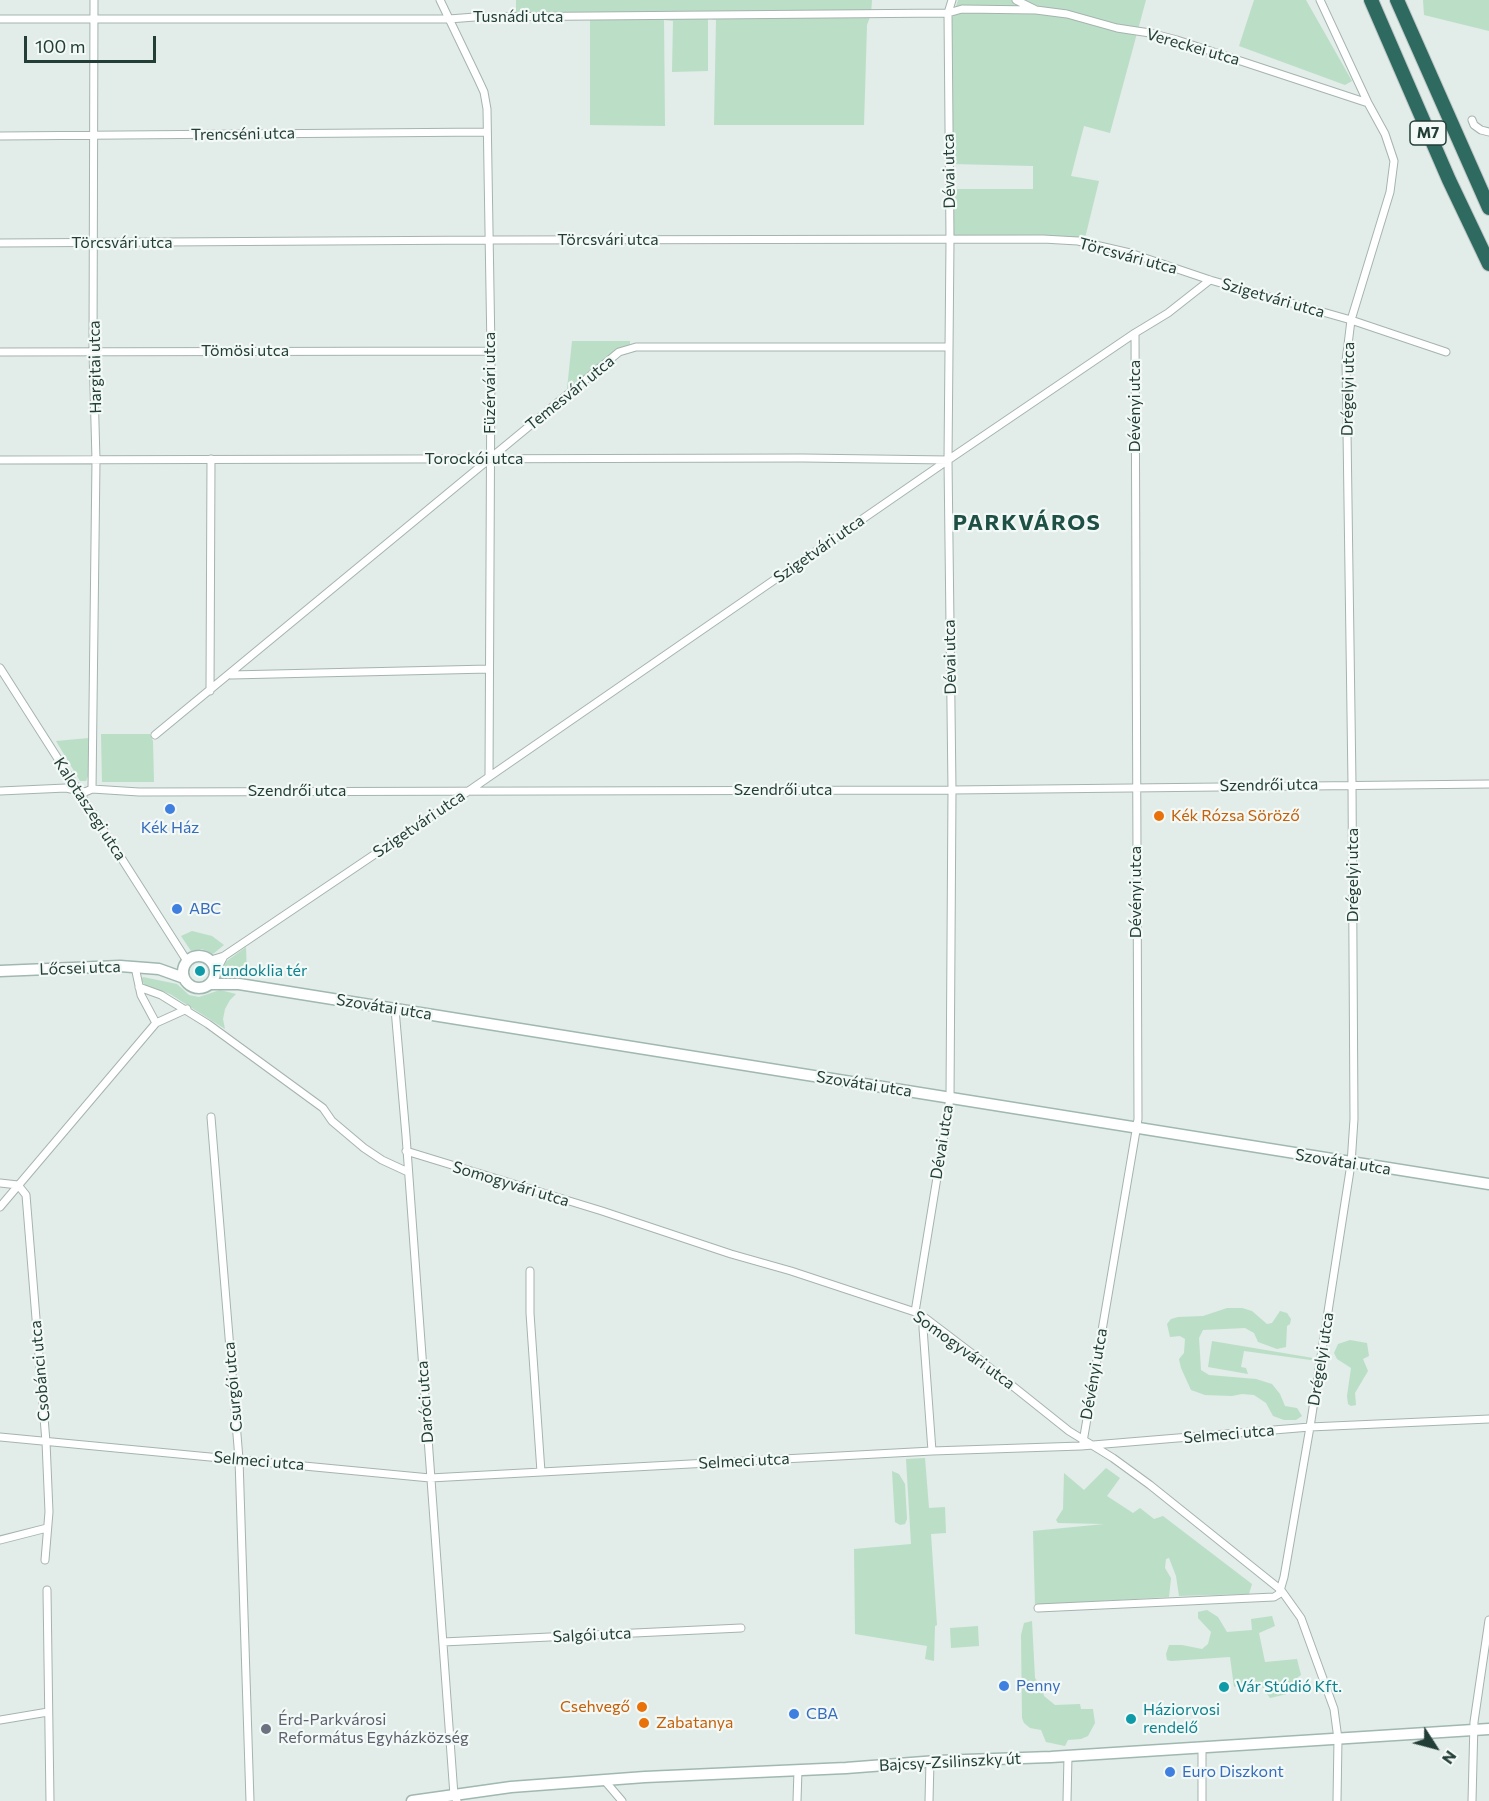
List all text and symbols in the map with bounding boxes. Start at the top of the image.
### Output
street label: Tusnádi utca [473,7,563,27]
scale bar [27,24,159,62]
street label: Vereckei utca [1144,24,1242,70]
text: 100 m [35,35,85,57]
road number: M7 [1410,121,1446,145]
street label: Trencséni utca [191,123,295,145]
street label: Dévai utca [939,133,959,209]
street label: Törcsvári utca [557,230,659,250]
street label: Törcsvári utca [71,233,173,253]
street label: Törcsvári utca [1077,234,1179,278]
street label: Szigetvári utca [1219,274,1327,322]
street label: Hargitai utca [85,320,105,414]
street label: Füzérvári utca [480,332,500,434]
street label: Tömösi utca [201,341,289,361]
street label: Drégelyi utca [1338,342,1358,436]
street label: Temesvári utca [522,351,618,435]
street label: Dévényi utca [1125,360,1145,452]
street label: Torockói utca [425,449,523,469]
district label: PARKVÁROS [953,510,1101,536]
street label: Szigetvári utca [770,511,868,587]
street label: Dévai utca [940,619,960,695]
street label: Kalotaszegi utca [50,754,130,864]
street label: Szendrői utca [1220,775,1318,795]
street label: Szendrői utca [734,780,832,800]
street label: Szendrői utca [248,781,346,801]
street label: Szigetvári utca [370,786,468,862]
marker: Kék Ház [163,802,177,816]
place label: Kék Rózsa Söröző [1171,806,1300,826]
marker: Kék Rózsa Söröző [1152,809,1166,823]
place label: Kék Ház [141,818,199,838]
street label: Drégelyi utca [1343,828,1363,922]
street label: Dévényi utca [1126,846,1146,938]
place label: ABC [189,899,221,919]
marker: ABC [170,902,184,916]
street label: Lőcsei utca [39,957,121,979]
place label: Fundoklia tér [212,961,307,981]
marker: Fundoklia tér [193,964,207,978]
street label: Szovátai utca [335,990,433,1024]
street label: Szovátai utca [815,1067,913,1101]
street label: Dévai utca [927,1103,957,1181]
street label: Szovátai utca [1294,1145,1392,1179]
street label: Somogyvári utca [450,1157,572,1211]
street label: Somogyvári utca [909,1307,1019,1393]
street label: Drégelyi utca [1304,1311,1338,1407]
street label: Csobánci utca [26,1320,54,1422]
street label: Dévényi utca [1077,1327,1111,1421]
street label: Csurgói utca [219,1341,247,1433]
street label: Daróci utca [413,1360,437,1444]
street label: Selmeci utca [1183,1420,1275,1448]
street label: Selmeci utca [213,1447,305,1475]
street label: Selmeci utca [698,1449,790,1473]
street label: Salgói utca [552,1623,632,1647]
place label: Penny [1016,1676,1061,1696]
place label: Vár Stúdió Kft. [1236,1677,1342,1697]
marker: Penny [997,1679,1011,1693]
marker: Vár Stúdió Kft. [1217,1680,1231,1694]
place label: Csehvegő [560,1697,630,1717]
marker: Csehvegő [635,1700,649,1714]
place label: Háziorvosi rendelő [1143,1700,1220,1738]
place label: CBA [806,1704,838,1724]
marker: CBA [787,1707,801,1721]
place label: Érd-Parkvárosi Református Egyházközség [278,1710,469,1748]
marker: Háziorvosi rendelő [1124,1712,1138,1726]
place label: Zabatanya [656,1713,733,1733]
marker: Zabatanya [637,1716,651,1730]
north arrow [1405,1717,1465,1777]
marker: Érd-Parkvárosi Református Egyházközség [259,1722,273,1736]
text: N [1439,1747,1461,1768]
street label: Bajcsy-Zsilinszky út [878,1749,1022,1775]
place label: Euro Diszkont [1182,1762,1284,1782]
marker: Euro Diszkont [1163,1765,1177,1779]

